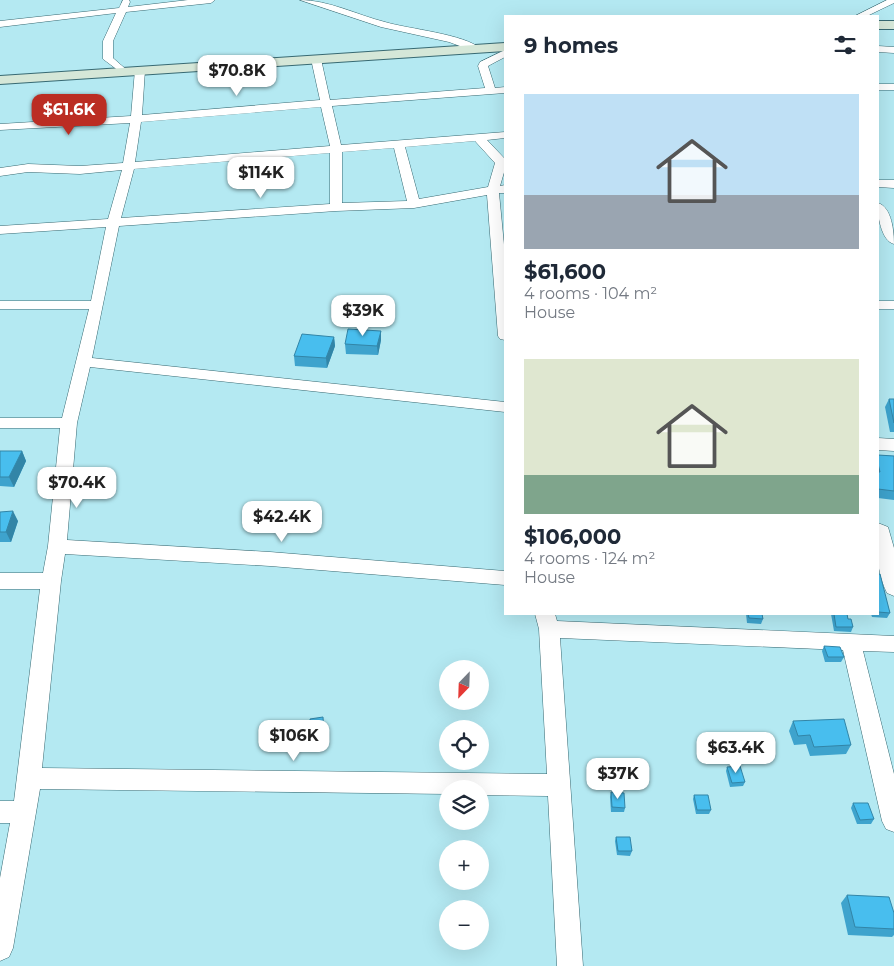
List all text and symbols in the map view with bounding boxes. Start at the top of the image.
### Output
icon: filters [831,31,859,59]
text: 9 homes [524,33,618,58]
pin: $70.8K [196,54,278,97]
text: $70.8K [208,61,266,80]
pin: $61.6K [28,94,110,136]
text: $61.6K [43,100,95,119]
icon: home [647,126,737,216]
pin: $114K [226,156,296,199]
text: $114K [238,163,284,182]
text: $61,600 [524,259,606,284]
text: 4 rooms · 104 m² [524,284,657,303]
pin: $39K [333,294,393,337]
text: $39K [342,301,384,320]
text: House [524,303,575,322]
icon: home [647,391,737,481]
pin: $70.4K [36,466,118,509]
text: $70.4K [48,473,106,492]
pin: $42.4K [241,500,323,543]
text: $42.4K [253,507,311,526]
text: $106,000 [524,524,621,549]
text: 4 rooms · 124 m² [524,549,655,568]
text: House [524,568,575,587]
north arrow [439,660,489,710]
map controls [439,660,489,950]
pin: $106K [259,720,329,762]
button: locate [439,720,489,770]
text: $106K [269,726,319,745]
pin: $63.4K [695,732,777,774]
text: $63.4K [708,738,764,757]
pin: $37K [588,758,648,800]
text: $37K [597,764,639,783]
button: layers [439,780,489,830]
button: + [439,840,489,890]
button: − [439,900,489,950]

